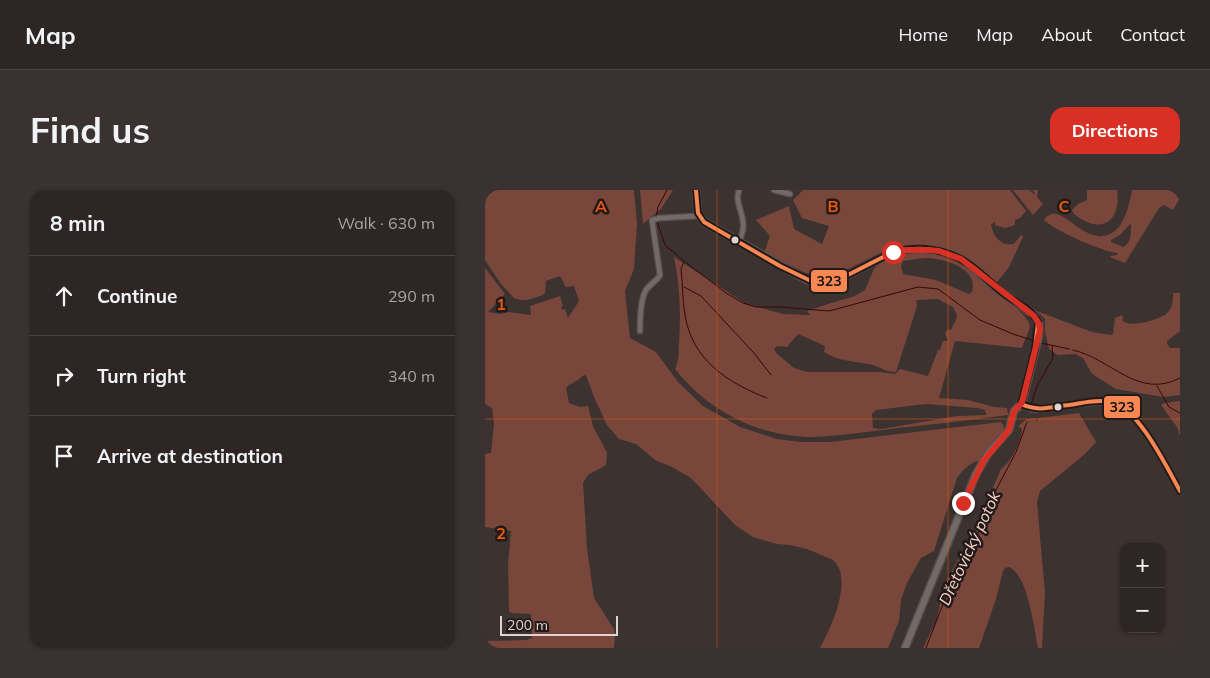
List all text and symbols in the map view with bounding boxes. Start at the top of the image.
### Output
text: Map [25,20,76,50]
text: Home [898,23,948,46]
text: Map [976,23,1013,46]
text: About [1041,23,1092,46]
text: Contact [1120,23,1185,46]
button: Directions [1050,107,1180,154]
text: Find us [30,108,150,152]
text: A [595,196,607,216]
text: B [827,196,839,216]
text: C [1059,196,1070,216]
text: 8 min [50,210,105,236]
text: Walk · 630 m [337,213,435,233]
unlabelled marker [730,235,740,245]
route start [882,241,905,264]
line badge: 323 [810,269,848,293]
text: 323 [816,272,842,290]
icon: ahead [50,282,78,310]
text: Continue [97,284,177,308]
text: 290 m [388,286,435,306]
text: 1 [496,294,506,314]
icon: right [50,362,78,390]
text: Turn right [97,364,186,388]
text: 340 m [388,366,435,386]
line badge: 323 [1103,395,1141,419]
text: 323 [1109,398,1135,416]
unlabelled marker [1053,402,1063,412]
icon: arrive [50,442,78,470]
text: Arrive at destination [97,444,283,468]
water label: Dřetovický potok [934,487,1004,608]
route end [952,492,975,515]
text: 2 [496,523,506,543]
map controls [1120,543,1165,633]
button: + [1120,543,1165,588]
button: − [1120,588,1165,633]
scale bar [500,613,617,636]
text: 200 m [507,616,548,634]

